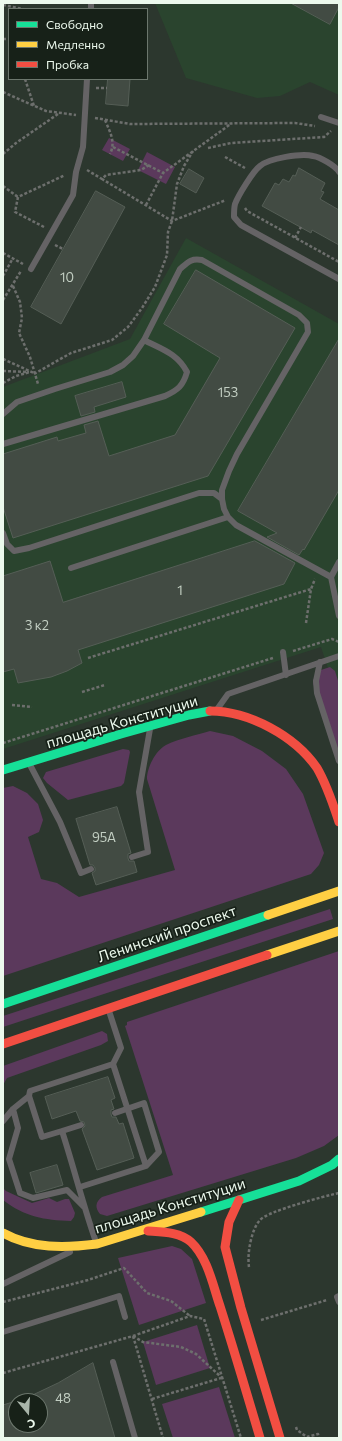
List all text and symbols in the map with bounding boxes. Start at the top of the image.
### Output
legend [8,8,148,80]
text: Свободно [46,17,103,31]
text: Медленно [46,37,105,51]
text: Пробка [46,57,89,71]
house number: 10 [60,270,74,286]
house number: 153 [218,385,238,401]
house number: 1 [177,583,183,599]
house number: 3 к2 [25,618,49,634]
street label: площадь Конституции [44,692,200,752]
house number: 95А [92,830,116,846]
street label: Ленинский проспект [95,902,239,966]
street label: площадь Конституции [92,1174,248,1238]
house number: 48 [55,1391,71,1407]
north arrow [8,1393,48,1433]
text: С [26,1417,37,1431]

